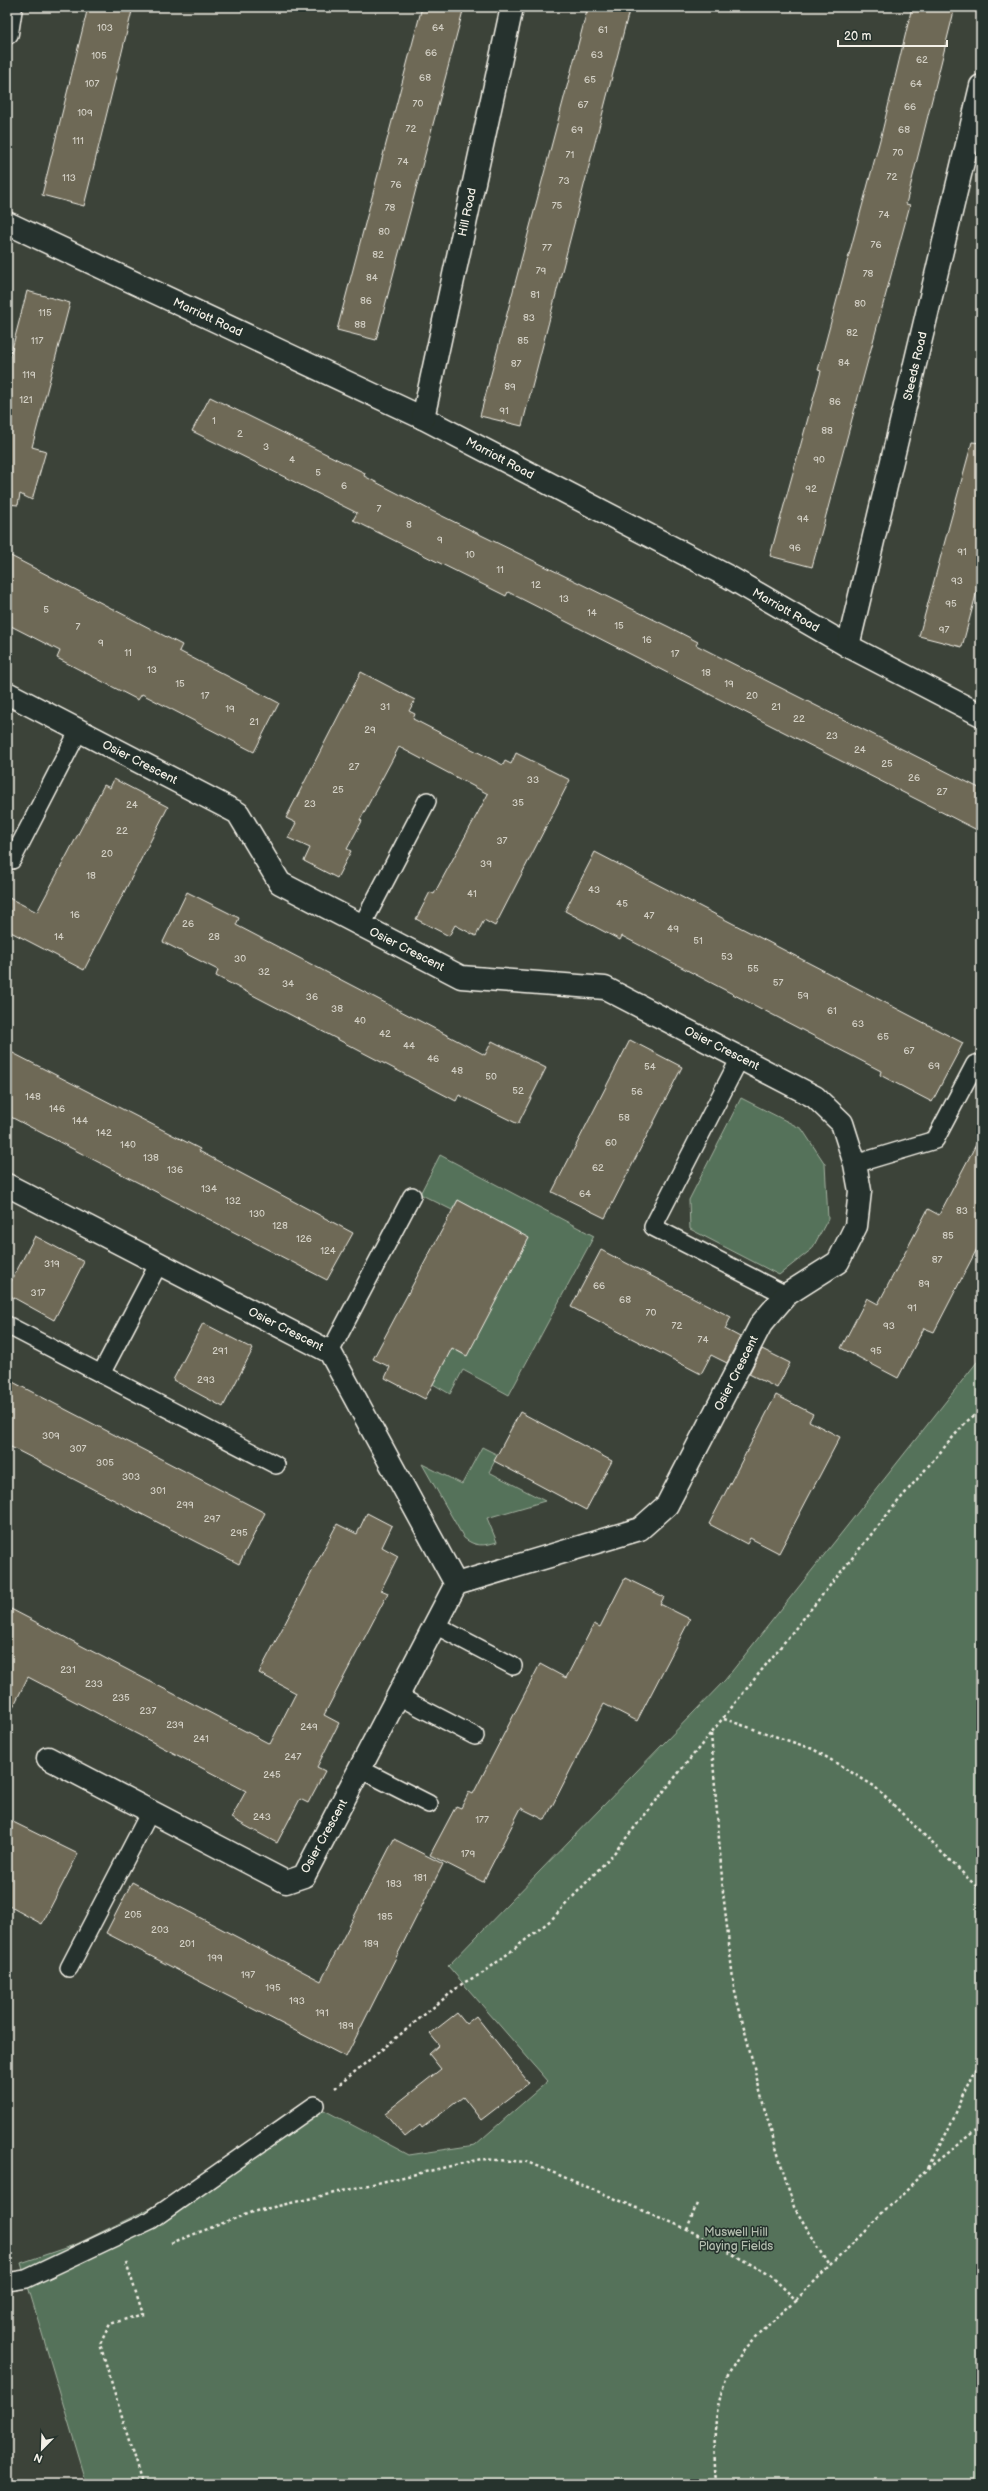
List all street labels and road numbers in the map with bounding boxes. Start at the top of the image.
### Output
street label: Hill Road [455,186,480,238]
street label: Marriott Road [171,295,245,340]
street label: Steeds Road [900,330,931,402]
street label: Marriott Road [463,434,536,483]
street label: Marriott Road [750,585,822,636]
street label: Osier Crescent [100,737,180,788]
street label: Osier Crescent [367,924,447,975]
street label: Osier Crescent [682,1023,762,1074]
street label: Osier Crescent [246,1304,326,1355]
street label: Osier Crescent [711,1333,762,1413]
street label: Osier Crescent [298,1796,351,1876]

